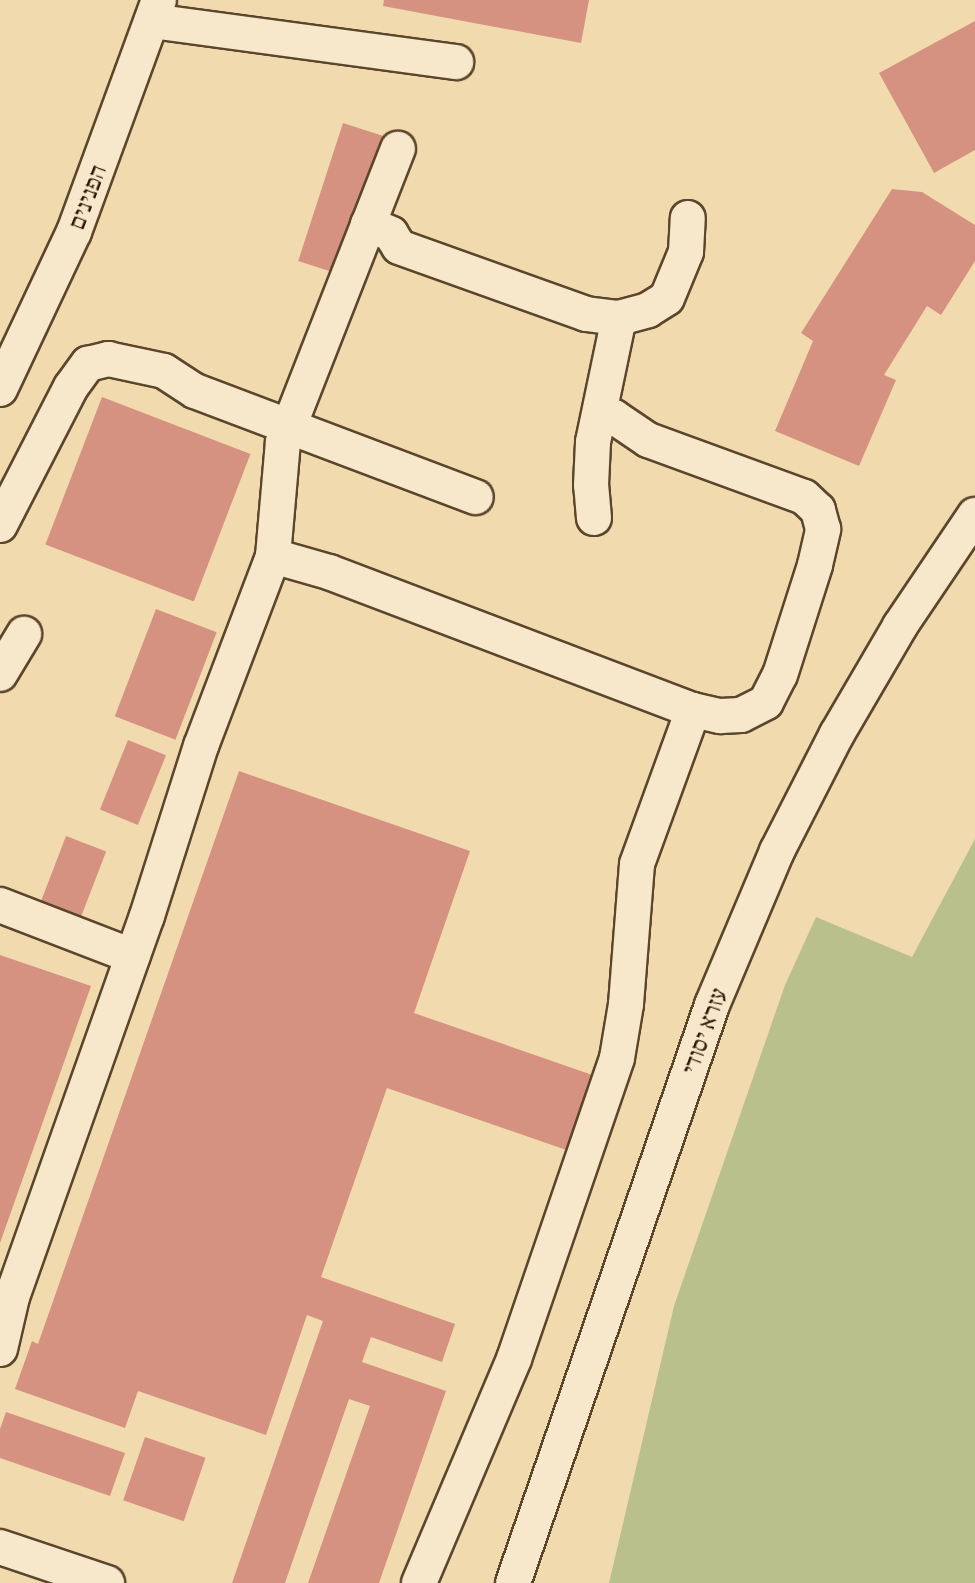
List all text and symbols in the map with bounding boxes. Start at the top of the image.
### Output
street label: הפנינים [62,161,112,233]
street label: עזרא יסודי [675,984,733,1078]

